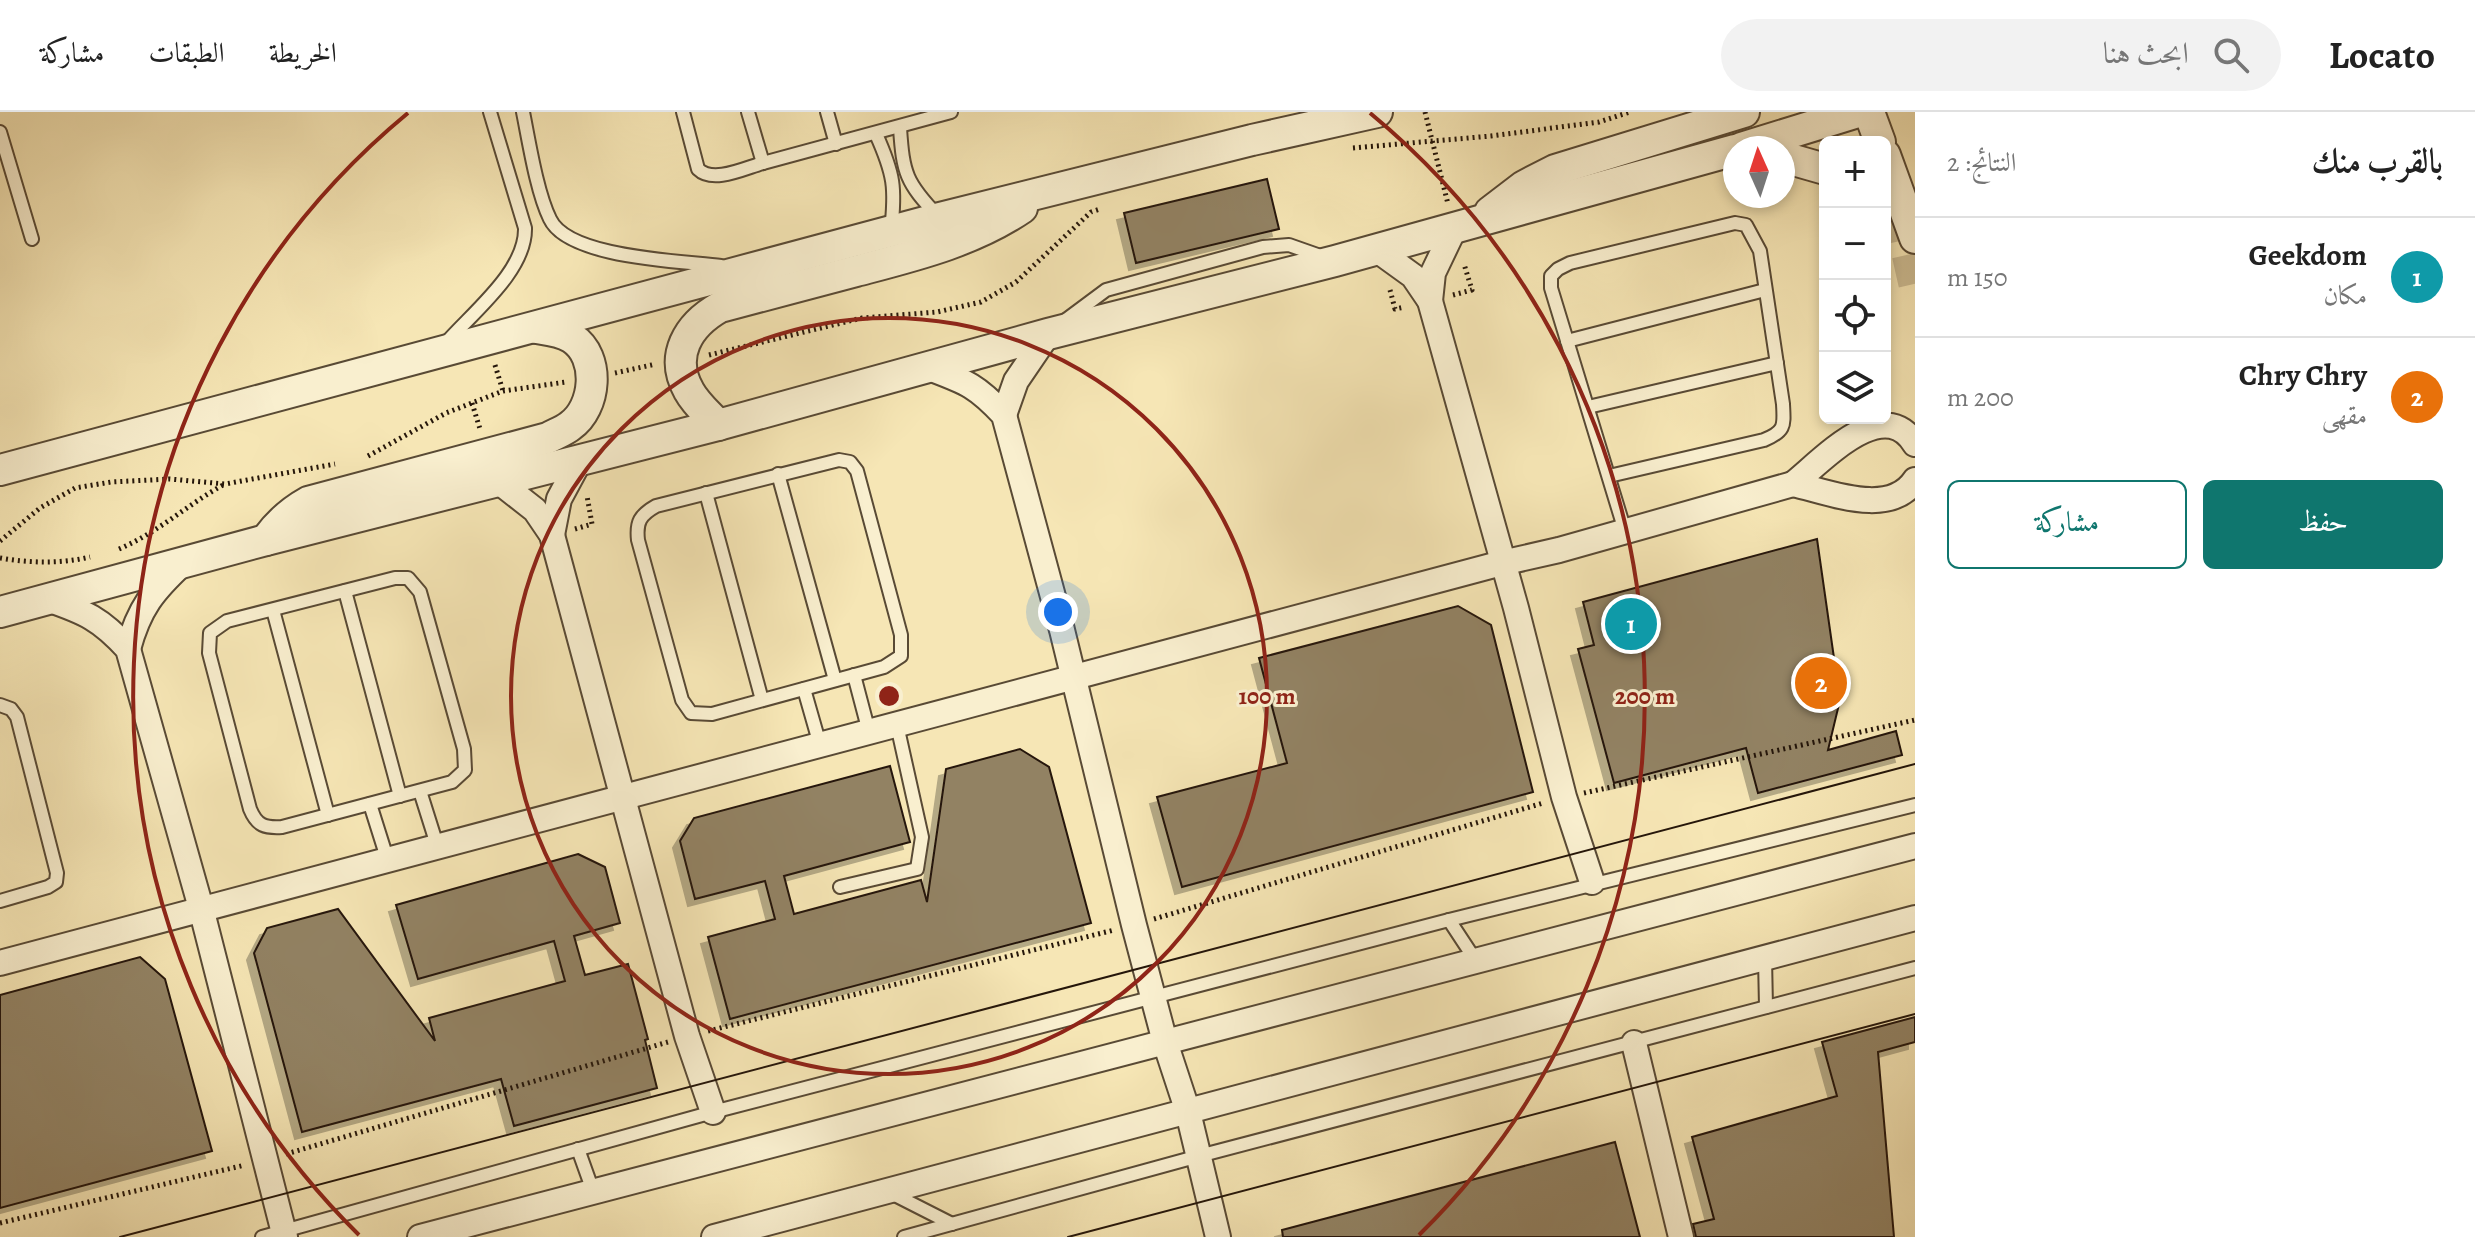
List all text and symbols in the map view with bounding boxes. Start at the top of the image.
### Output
search box [1721,19,2281,91]
text: Locato [2329,29,2435,81]
text: ابحث هنا [2103,33,2189,73]
icon: search [2209,33,2253,77]
text: مشاركة [40,34,104,72]
text: الطبقات [148,34,225,72]
text: الخريطة [269,34,337,72]
north arrow [1723,136,1795,208]
map controls [1819,136,1891,424]
button: + [1819,136,1891,208]
text: بالقرب منك [2311,137,2443,184]
text: النتائج: 2 [1947,145,2016,180]
button: − [1819,208,1891,280]
text: Geekdom [2249,235,2367,275]
text: 150 m [1947,260,2008,295]
text: 1 [2412,260,2422,295]
text: مكان [2323,278,2367,313]
button: locate [1819,280,1891,352]
button: layers [1819,352,1891,424]
text: Chry Chry [2239,355,2367,395]
text: 200 m [1947,380,2014,415]
text: 2 [2411,380,2423,415]
text: مقهى [2322,398,2367,433]
button: مشاركة [1947,480,2187,569]
button: حفظ [2203,480,2443,569]
your location [1038,592,1078,632]
pin: 1 [1605,594,1657,654]
pin: 2 [1795,653,1847,713]
text: 100 m [1238,680,1296,712]
text: 200 m [1615,680,1675,712]
centre of rings [875,682,903,710]

